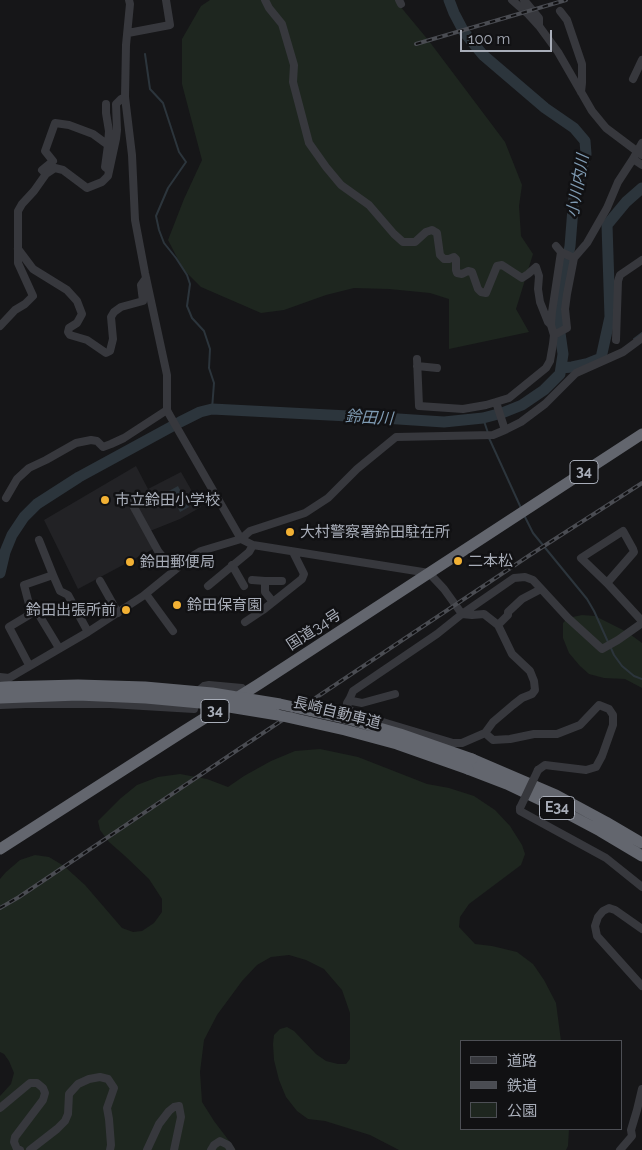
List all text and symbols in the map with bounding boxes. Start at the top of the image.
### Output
scale bar [462,20,554,52]
text: 100 m [468,30,510,48]
water label: 小川内川 [563,153,593,219]
water label: 鈴田川 [345,407,393,429]
road number: 34 [570,461,598,484]
place label: 市立鈴田小学校 [115,491,220,509]
marker: 市立鈴田小学校 [99,494,111,506]
place label: 大村警察署鈴田駐在所 [300,523,450,541]
marker: 大村警察署鈴田駐在所 [284,526,296,538]
place label: 二本松 [468,552,513,570]
place label: 鈴田郵便局 [140,553,215,571]
marker: 二本松 [452,555,464,567]
marker: 鈴田郵便局 [124,556,136,568]
place label: 鈴田保育園 [187,596,262,614]
marker: 鈴田保育園 [171,599,183,611]
place label: 鈴田出張所前 [26,601,116,619]
marker: 鈴田出張所前 [120,604,132,616]
street label: 国道34号 [283,606,345,654]
street label: 長崎自動車道 [291,693,383,733]
road number: 34 [201,699,229,722]
road number: E34 [540,796,574,820]
legend [460,1040,622,1130]
text: 道路 [507,1052,537,1070]
text: 鉄道 [507,1077,537,1095]
text: 公園 [507,1102,537,1120]

